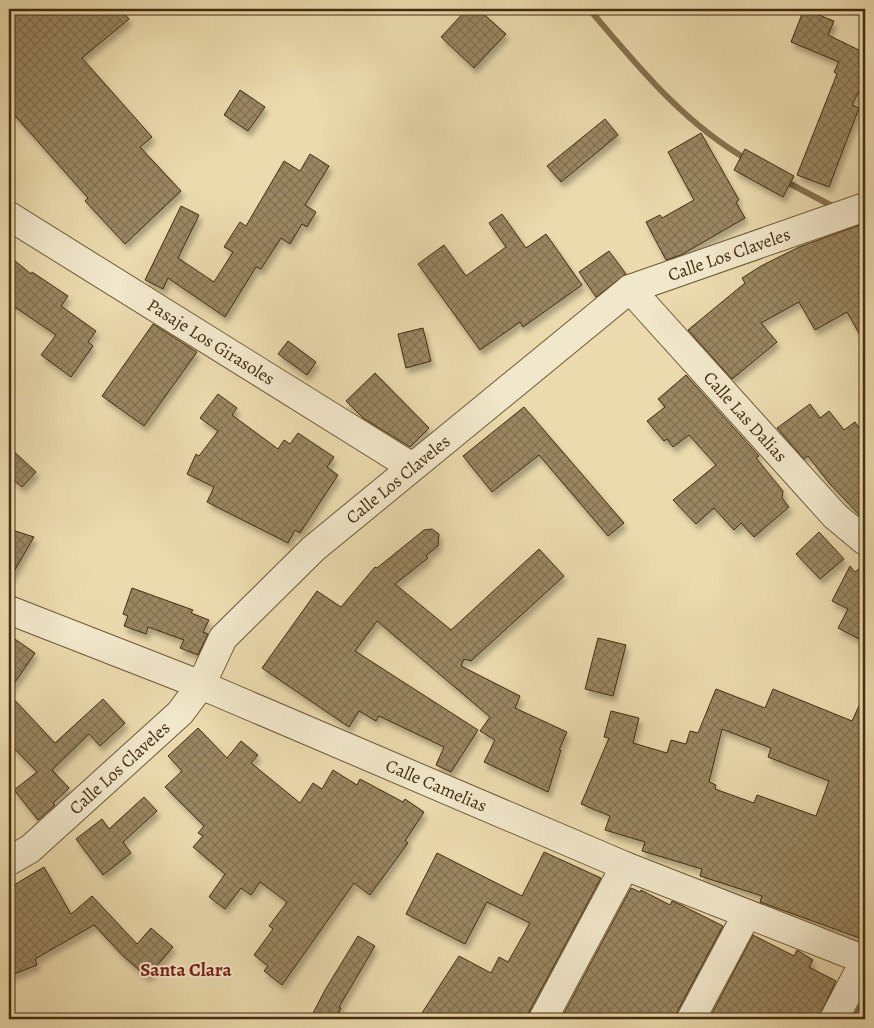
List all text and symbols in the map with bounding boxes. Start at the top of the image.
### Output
street label: Calle Los Claveles [664,222,794,287]
street label: Pasaje Los Girasoles [143,293,280,391]
street label: Calle Las Dalias [698,366,793,467]
street label: Calle Los Claveles [341,429,455,529]
street label: Calle Los Claveles [64,716,175,820]
street label: Calle Camelias [382,753,491,818]
district label: Santa Clara [140,957,232,983]

